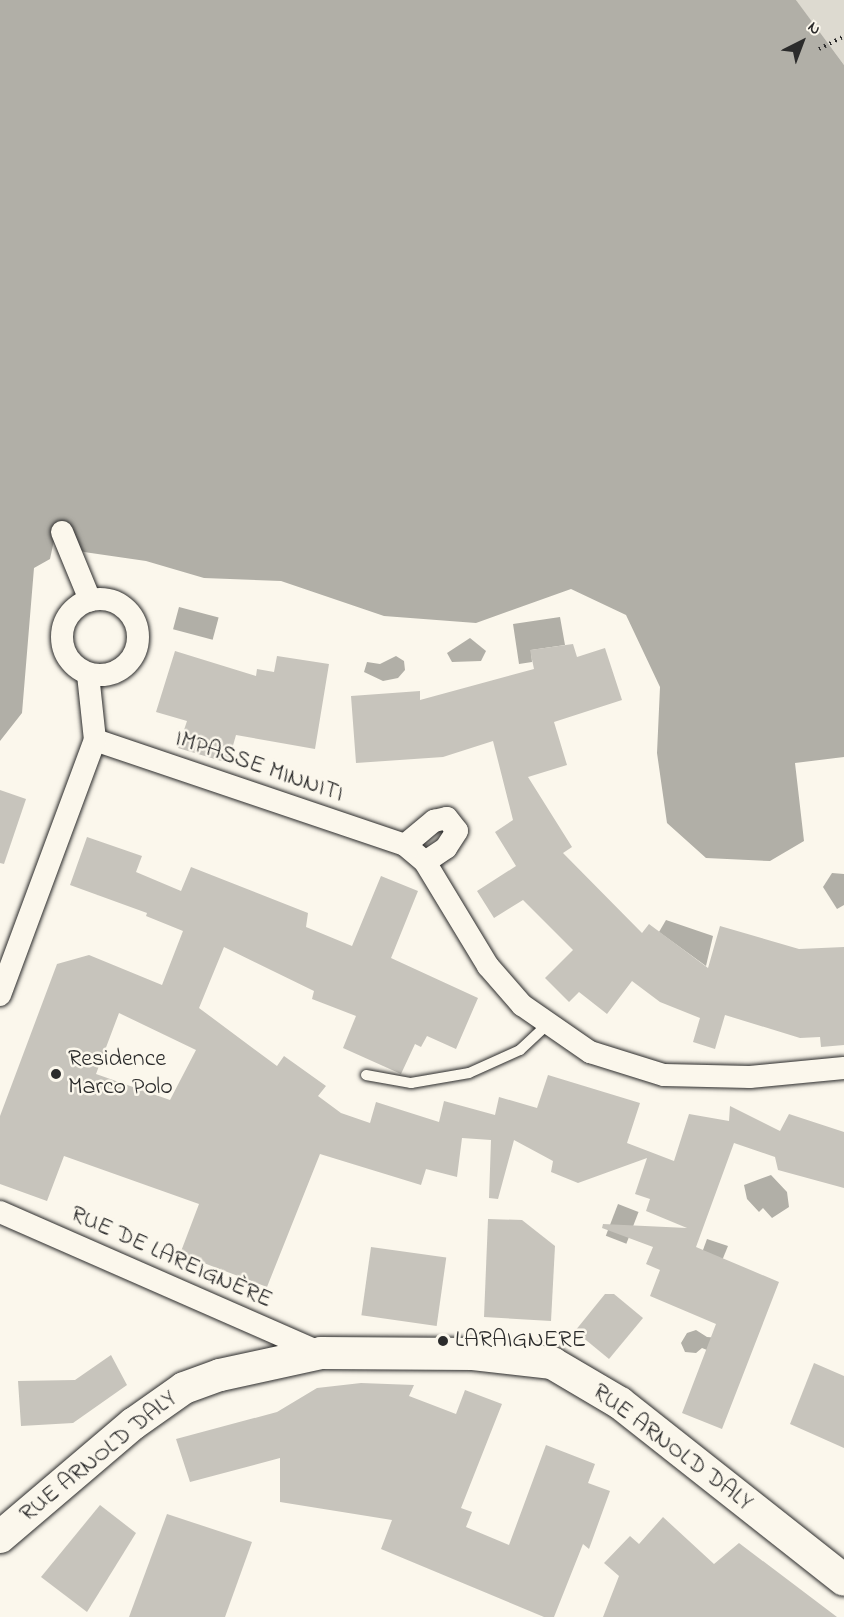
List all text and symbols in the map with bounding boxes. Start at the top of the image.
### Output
north arrow [772,12,832,72]
text: N [802,16,826,41]
street label: IMPASSE MINNITI [171,725,347,809]
place label: Residence Marco Polo [68,1046,173,1102]
marker: Residence Marco Polo [49,1067,63,1081]
street label: RUE DE LAREIGNÈRE [66,1201,276,1315]
place label: LARAIGNERE [455,1327,586,1355]
marker: LARAIGNERE [436,1334,450,1348]
street label: RUE ARNOLD DALY [586,1378,758,1518]
street label: RUE ARNOLD DALY [15,1385,183,1529]

